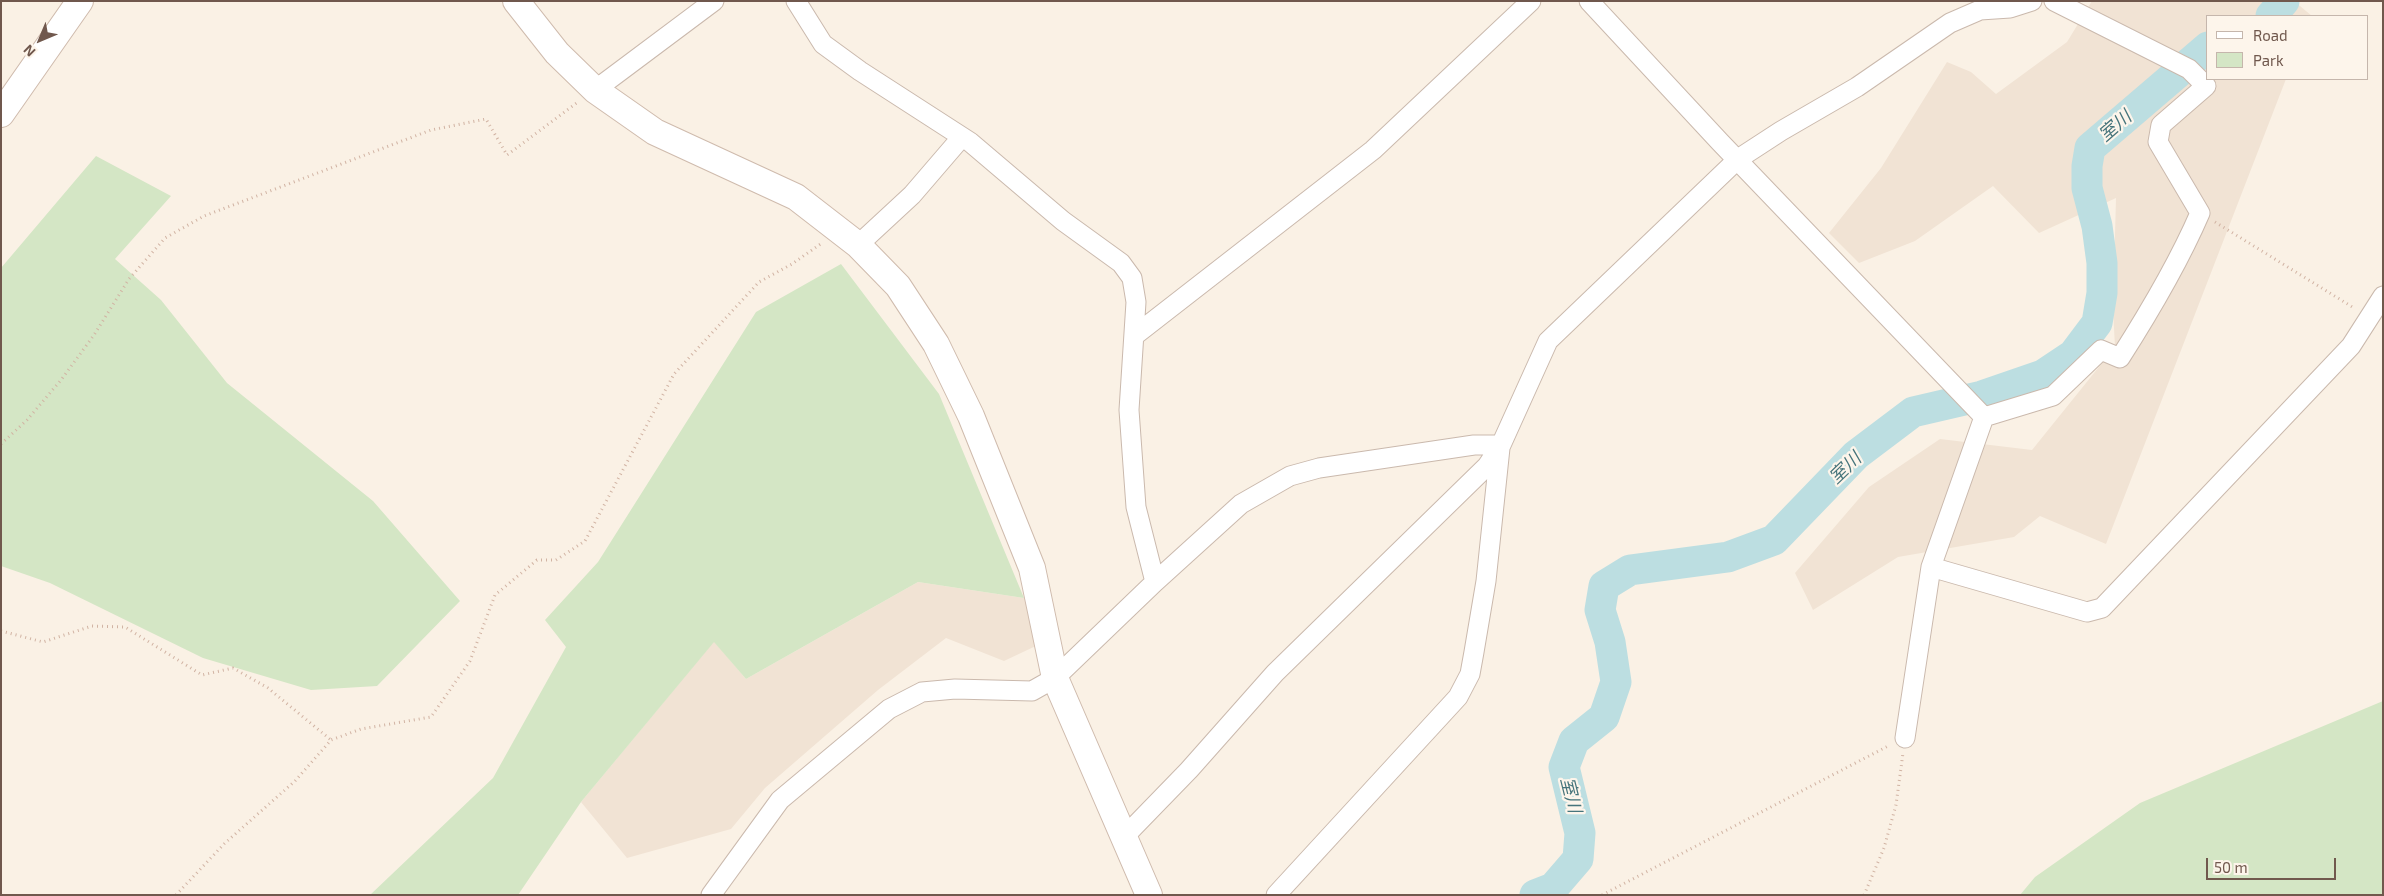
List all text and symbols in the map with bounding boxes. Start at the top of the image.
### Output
north arrow [15,15,65,65]
legend [2206,15,2369,80]
text: Road [2253,26,2288,44]
text: N [19,41,39,61]
text: Park [2253,51,2284,69]
water label: 室川 [2094,106,2136,146]
water label: 室川 [1825,448,1865,488]
water label: 室川 [1556,775,1586,815]
scale bar [2209,848,2339,880]
text: 50 m [2214,858,2248,876]

